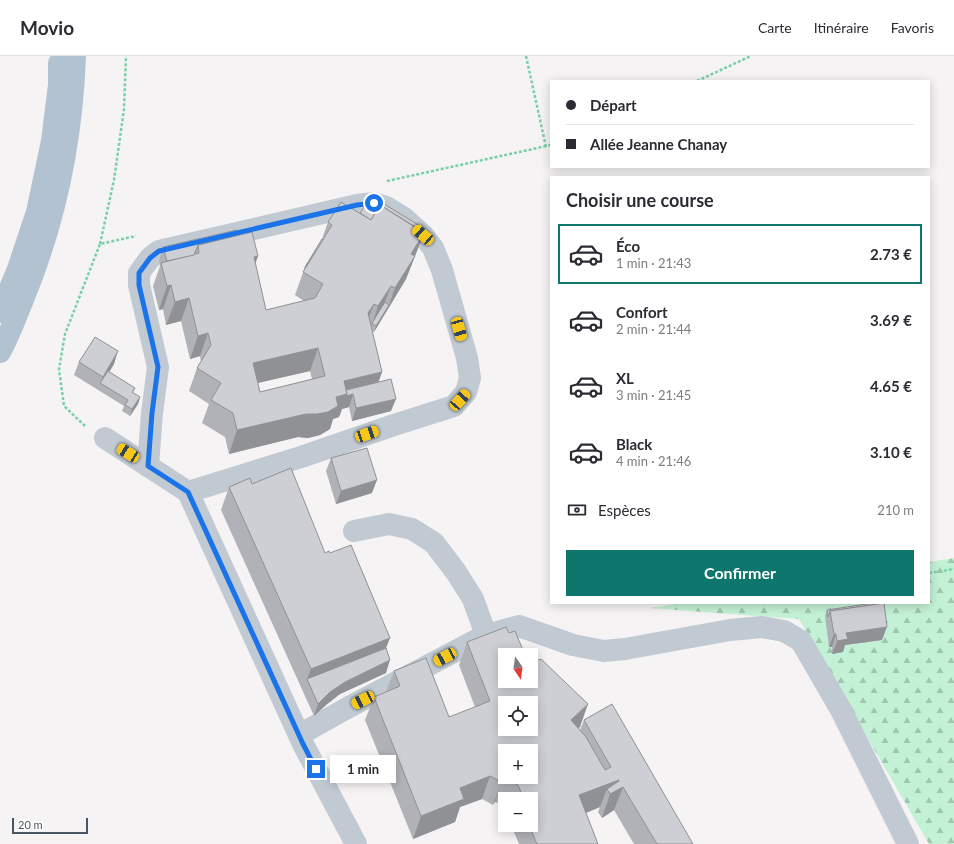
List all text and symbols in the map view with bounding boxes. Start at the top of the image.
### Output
text: Movio [20,16,74,39]
text: Carte [758,19,792,36]
text: Itinéraire [814,19,869,36]
text: Favoris [891,19,934,36]
text: Départ [590,96,637,114]
text: Allée Jeanne Chanay [590,135,727,153]
text: Choisir une course [566,189,714,211]
route start [365,194,383,212]
car [410,223,436,247]
icon: car [568,236,604,272]
text: Éco [616,237,640,255]
text: 2.73 € [870,245,912,263]
text: 1 min · 21:43 [616,255,691,271]
icon: car [568,302,604,338]
text: Confort [616,303,668,321]
text: 3.69 € [870,311,912,329]
car [450,316,468,342]
text: 2 min · 21:44 [616,321,691,337]
icon: car [568,368,604,404]
text: XL [616,369,634,387]
text: 4.65 € [870,377,912,395]
car [448,387,472,413]
text: 3 min · 21:45 [616,387,691,403]
car [354,424,380,444]
icon: car [568,434,604,470]
text: Black [616,435,652,453]
car [115,442,141,464]
text: 3.10 € [870,443,912,461]
text: 4 min · 21:46 [616,453,691,469]
icon: cash [566,499,588,521]
text: Espèces [598,501,651,519]
text: 210 m [877,502,914,518]
button: Confirmer [566,550,914,596]
car [432,646,458,668]
north arrow [498,648,538,688]
map controls [498,648,538,832]
car [350,689,376,711]
button: locate [498,696,538,736]
button: + [498,744,538,784]
callout: 1 min [330,755,396,783]
route end [307,760,325,778]
text: 1 min [347,761,379,777]
button: − [498,792,538,832]
scale bar [12,816,88,835]
text: 20 m [18,818,43,831]

